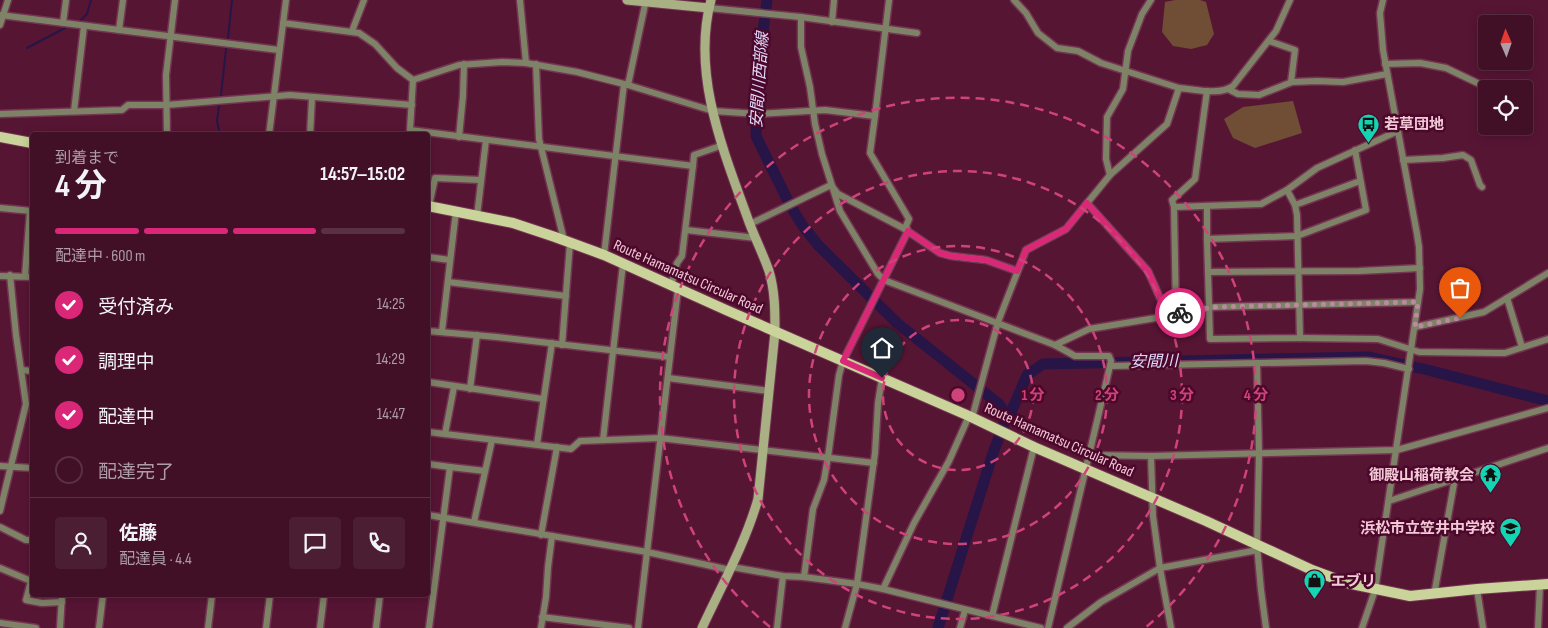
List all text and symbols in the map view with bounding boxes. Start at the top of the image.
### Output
north arrow [1478,15,1532,70]
map controls [1478,15,1533,135]
water label: 安間川西部線 [747,29,773,129]
button: locate [1478,80,1533,135]
bus stop icon: 若草団地 [1356,112,1380,143]
place label: 若草団地 [1384,115,1444,134]
text: 到着まで [55,149,119,168]
text: 14:57–15:02 [320,163,405,186]
text: 4 分 [55,167,107,206]
street label: Route Hamamatsu Circular Road [610,235,766,319]
text: 配達中 · 600 m [55,247,145,266]
pin [1439,267,1481,318]
icon: bag [1446,274,1474,302]
courier [1155,288,1205,338]
icon: check [55,291,83,319]
text: 14:25 [377,295,405,314]
text: 受付済み [98,296,174,319]
icon: bike [1166,299,1194,327]
pin [861,327,903,378]
icon: home [868,334,896,362]
icon: check [55,346,83,374]
text: 14:29 [376,350,405,369]
text: 調理中 [98,351,155,374]
water label: 安間川 [1130,352,1180,372]
centre of rings [949,386,967,404]
text: 1 分 [1021,386,1045,405]
text: 2 分 [1095,386,1119,405]
text: 3 分 [1170,386,1194,405]
text: 4 分 [1244,386,1268,405]
street label: Route Hamamatsu Circular Road [981,398,1137,482]
icon: check [55,401,83,429]
text: 14:47 [377,405,405,424]
text: 配達中 [98,406,155,429]
text: 配達完了 [98,461,174,484]
temple icon: 御殿山稲荷教会 [1478,463,1502,494]
place label: 御殿山稲荷教会 [1369,466,1474,485]
school or university icon: 浜松市立笠井中学校 [1499,516,1523,547]
button: person [55,517,107,569]
button: chat [289,517,341,569]
button: phone [353,517,405,569]
place label: 浜松市立笠井中学校 [1360,519,1495,538]
text: 佐藤 [119,522,157,545]
text: 配達員 · 4.4 [119,550,192,569]
shop icon: エブリ [1303,569,1327,600]
place label: エブリ [1331,572,1376,591]

